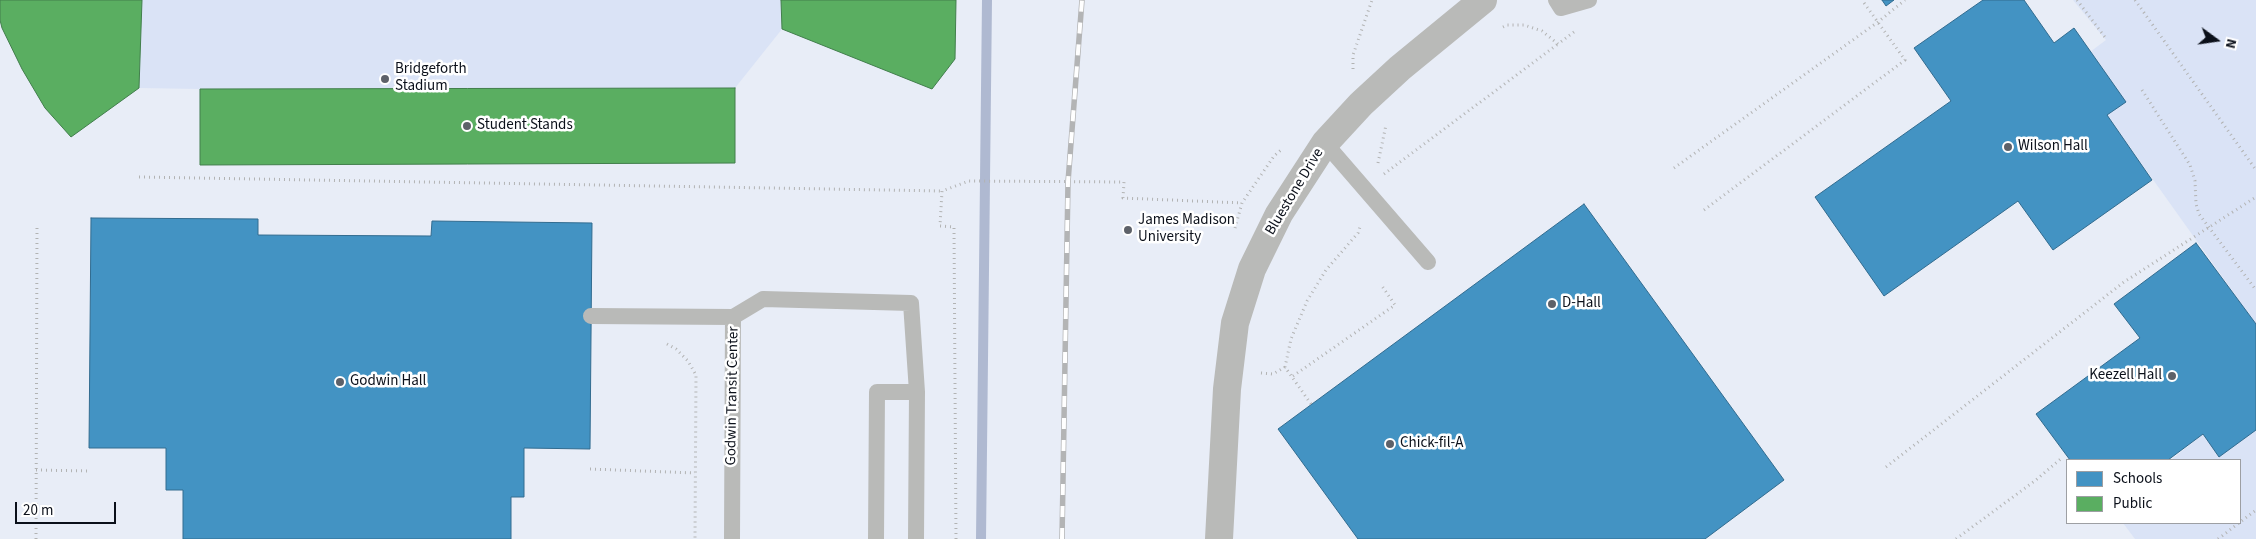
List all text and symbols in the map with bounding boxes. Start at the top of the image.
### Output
north arrow [2191,15,2241,65]
text: N [2220,37,2241,51]
place label: Bridgeforth Stadium [395,61,467,96]
marker: Bridgeforth Stadium [379,73,391,85]
place label: Student Stands [477,117,573,135]
marker: Student Stands [461,120,473,132]
place label: Wilson Hall [2018,138,2088,156]
marker: Wilson Hall [2002,141,2014,153]
street label: Bluestone Drive [1262,145,1328,239]
place label: James Madison University [1138,212,1235,247]
marker: James Madison University [1122,224,1134,236]
place label: D-Hall [1562,295,1601,313]
marker: D-Hall [1546,298,1558,310]
street label: Godwin Transit Center [723,326,743,466]
place label: Keezell Hall [2089,367,2162,385]
marker: Keezell Hall [2166,370,2178,382]
place label: Godwin Hall [350,373,426,391]
marker: Godwin Hall [334,376,346,388]
place label: Chick-fil-A [1400,435,1463,453]
marker: Chick-fil-A [1384,438,1396,450]
legend [2066,459,2241,524]
text: Schools [2113,468,2162,489]
scale bar [18,492,119,524]
text: Public [2113,493,2152,514]
text: 20 m [23,500,53,521]

